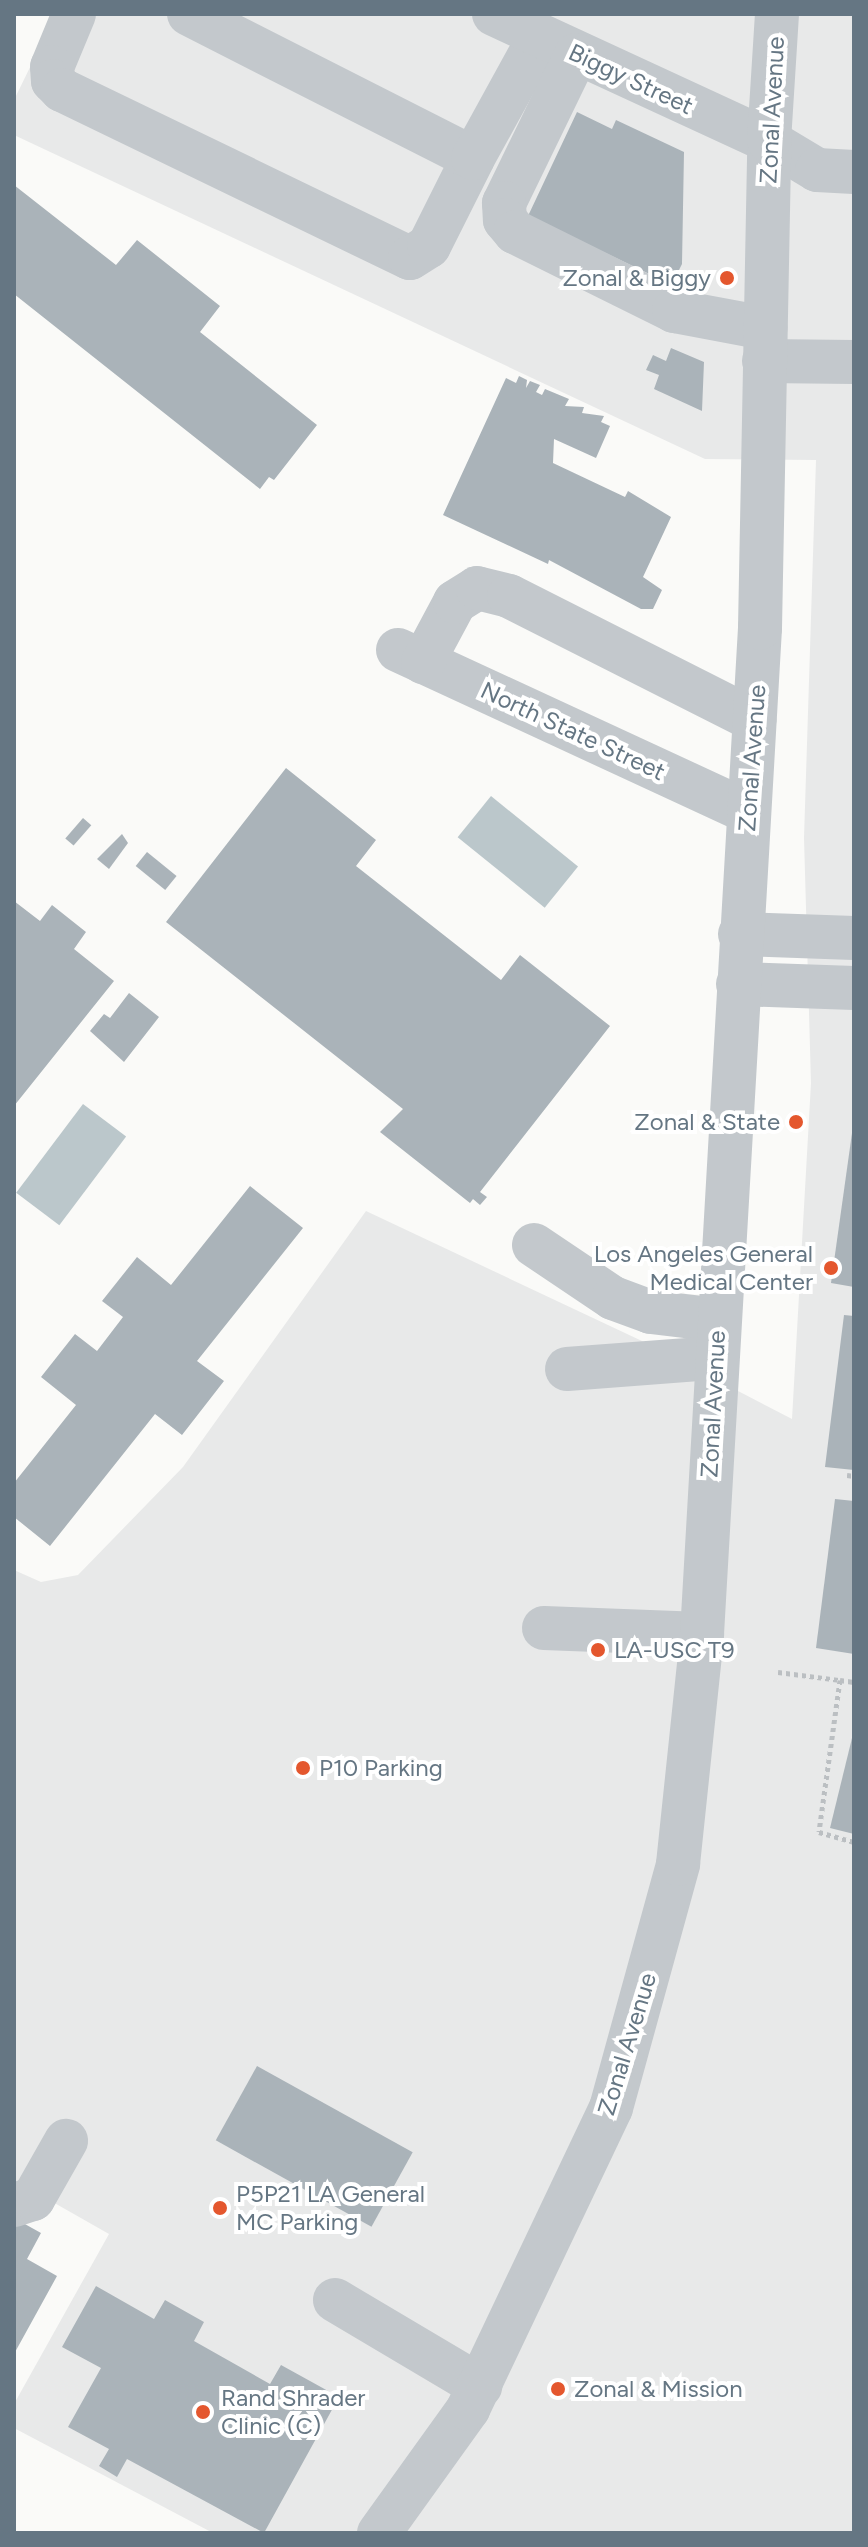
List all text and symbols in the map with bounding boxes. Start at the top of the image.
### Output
street label: Zonal Avenue [754,36,790,184]
street label: Biggy Street [564,38,698,120]
place label: Zonal & Biggy [562,264,711,292]
marker: Zonal & Biggy [718,269,736,287]
street label: North State Street [476,676,670,786]
street label: Zonal Avenue [732,684,772,832]
place label: Zonal & State [634,1108,780,1136]
marker: Zonal & State [787,1113,805,1131]
place label: Los Angeles General Medical Center [594,1240,813,1296]
marker: Los Angeles General Medical Center [820,1257,842,1279]
street label: Zonal Avenue [695,1330,731,1478]
place label: LA-USC T9 [614,1636,735,1664]
marker: LA-USC T9 [589,1641,607,1659]
place label: P10 Parking [319,1754,443,1782]
marker: P10 Parking [294,1759,312,1777]
street label: Zonal Avenue [592,1969,662,2119]
place label: P5P21 LA General MC Parking [236,2180,425,2236]
marker: P5P21 LA General MC Parking [211,2199,229,2217]
place label: Zonal & Mission [574,2375,743,2403]
marker: Zonal & Mission [549,2380,567,2398]
place label: Rand Shrader Clinic (C) [221,2384,365,2440]
marker: Rand Shrader Clinic (C) [192,2401,214,2423]

